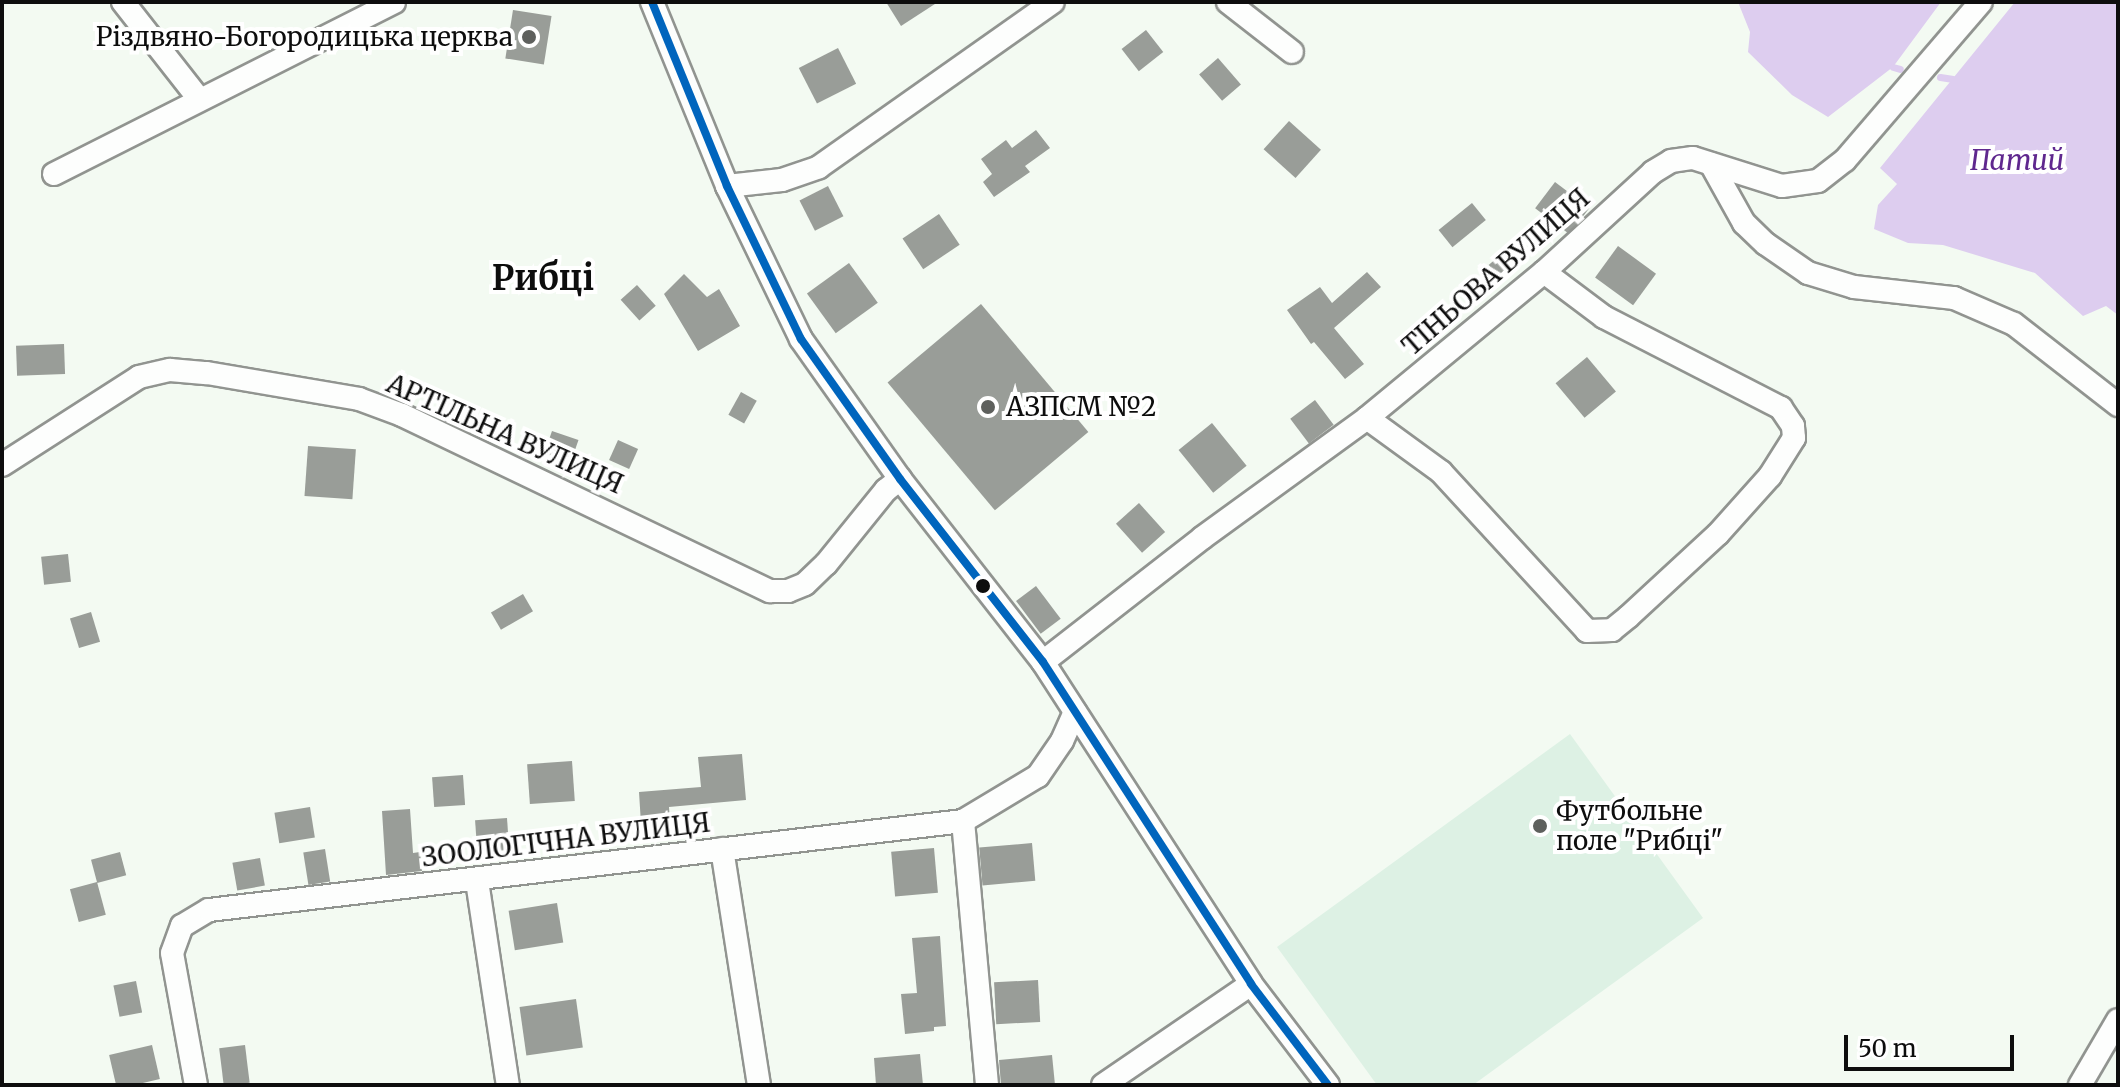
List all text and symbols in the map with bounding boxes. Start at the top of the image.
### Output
place label: Різдвяно-Богородицька церква [96,21,513,53]
marker: Різдвяно-Богородицька церква [520,28,538,46]
water label: Патий [1970,143,2064,177]
street label: ТІНЬОВА ВУЛИЦЯ [1396,182,1596,362]
district label: Рибці [492,259,594,299]
street label: АРТІЛЬНА ВУЛИЦЯ [382,368,628,500]
place label: АЗПСМ №2 [1006,391,1157,423]
marker: АЗПСМ №2 [977,396,999,418]
unlabelled marker [975,578,991,594]
place label: Футбольне поле "Рибці" [1556,795,1723,856]
street label: ЗООЛОГІЧНА ВУЛИЦЯ [420,807,712,873]
marker: Футбольне поле "Рибці" [1531,817,1549,835]
scale bar [1848,1019,2018,1069]
text: 50 m [1858,1033,1917,1064]

